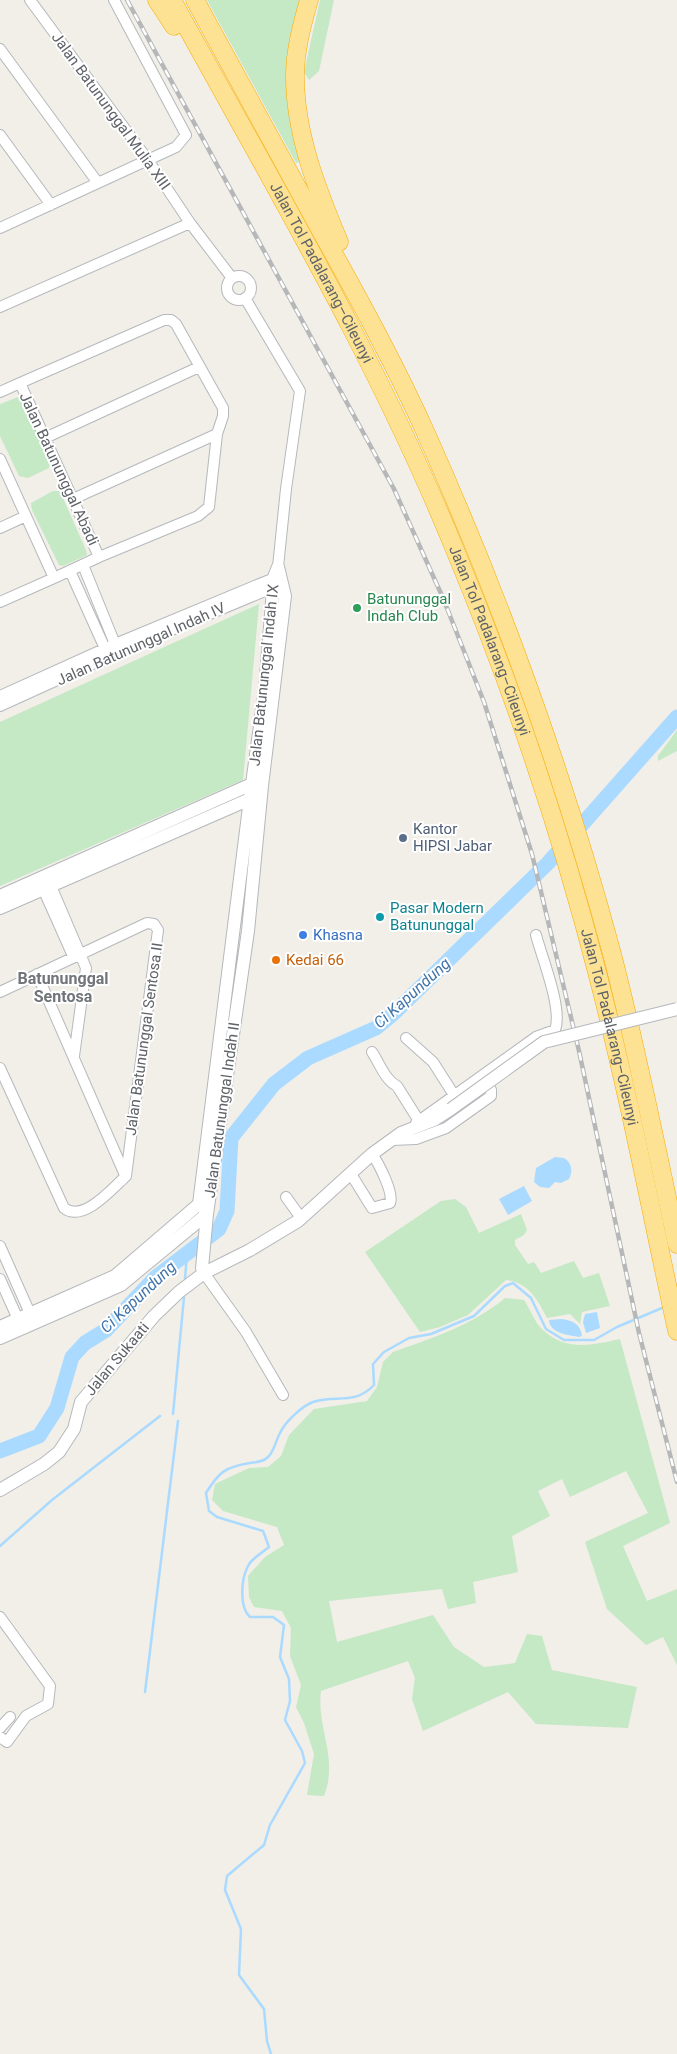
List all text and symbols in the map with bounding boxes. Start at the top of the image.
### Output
street label: Jalan Batununggal Mulia XIII [48,29,174,193]
street label: Jalan Tol Padalarang–Cileunyi [266,179,377,366]
street label: Jalan Batununggal Abadi [16,390,102,548]
street label: Jalan Tol Padalarang–Cileunyi [445,543,534,738]
street label: Jalan Batununggal Indah IX [245,583,283,767]
place label: Batununggal Indah Club [367,590,451,625]
street label: Jalan Batununggal Indah IV [54,598,229,689]
marker: Batununggal Indah Club [351,602,363,614]
place label: Kantor HIPSI Jabar [413,820,492,855]
marker: Kantor HIPSI Jabar [397,832,409,844]
place label: Pasar Modern Batununggal [390,899,484,934]
marker: Pasar Modern Batununggal [374,911,386,923]
place label: Khasna [313,926,363,944]
street label: Jalan Tol Padalarang–Cileunyi [577,927,642,1127]
marker: Khasna [297,929,309,941]
street label: Jalan Batununggal Sentosa II [122,941,166,1137]
place label: Kedai 66 [286,951,344,969]
water label: Ci Kapundung [370,953,454,1032]
marker: Kedai 66 [270,954,282,966]
district label: Batununggal Sentosa [17,969,109,1006]
street label: Jalan Batununggal Indah II [201,1021,243,1199]
water label: Ci Kapundung [96,1257,180,1337]
street label: Jalan Sukaati [81,1319,153,1399]

